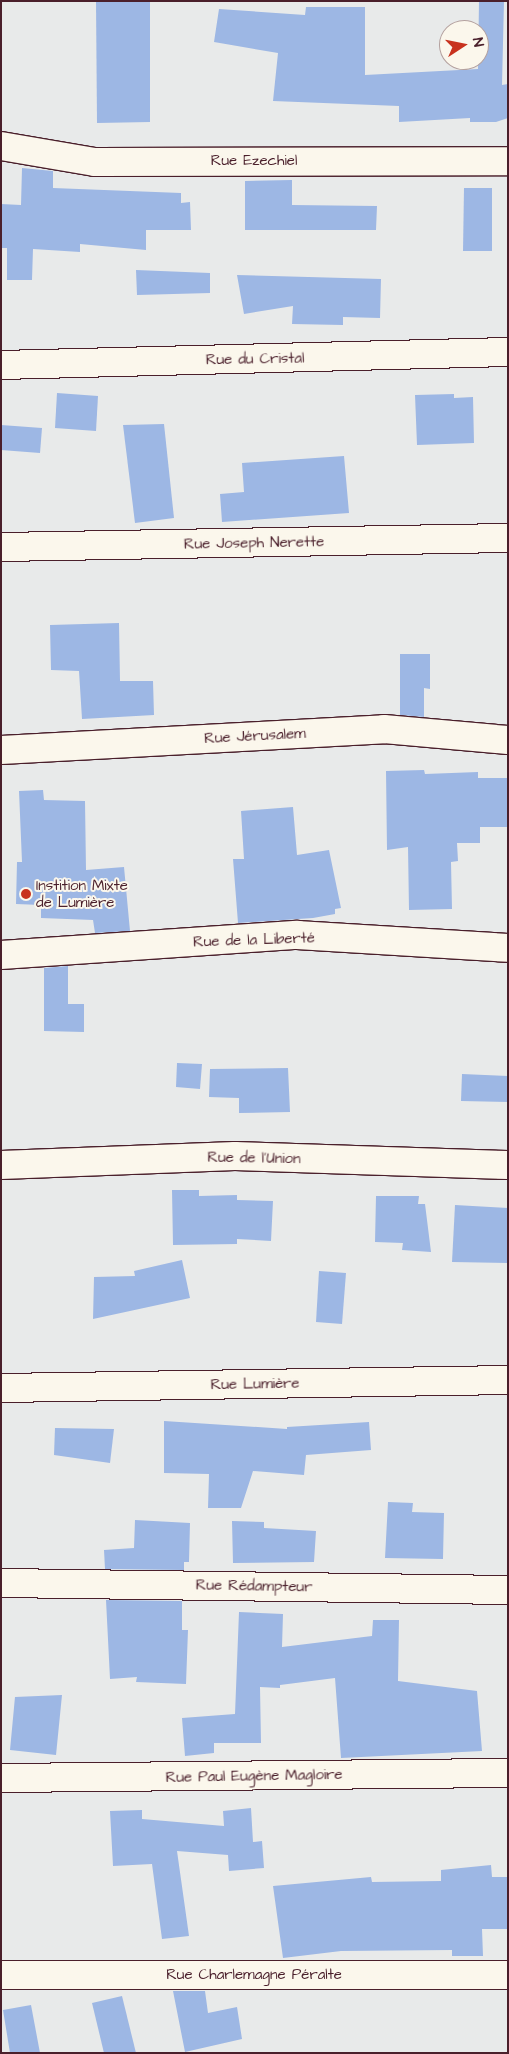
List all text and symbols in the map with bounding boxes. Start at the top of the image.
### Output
north arrow [439,20,489,70]
text: N [467,36,488,49]
street label: Rue Ezechiel [211,152,297,170]
street label: Rue du Cristal [206,349,304,369]
street label: Rue Joseph Nerette [184,533,324,553]
street label: Rue Jérusalem [204,724,306,748]
place label: Instition Mixte de Lumière [36,876,128,911]
marker: Instition Mixte de Lumière [20,888,32,900]
street label: Rue de la Liberté [193,929,315,951]
street label: Rue de l'Union [207,1148,301,1168]
street label: Rue Lumière [210,1374,300,1394]
street label: Rue Rédampteur [196,1576,312,1596]
street label: Rue Paul Eugène Magloire [165,1765,343,1787]
street label: Rue Charlemagne Péralte [166,1966,342,1984]

